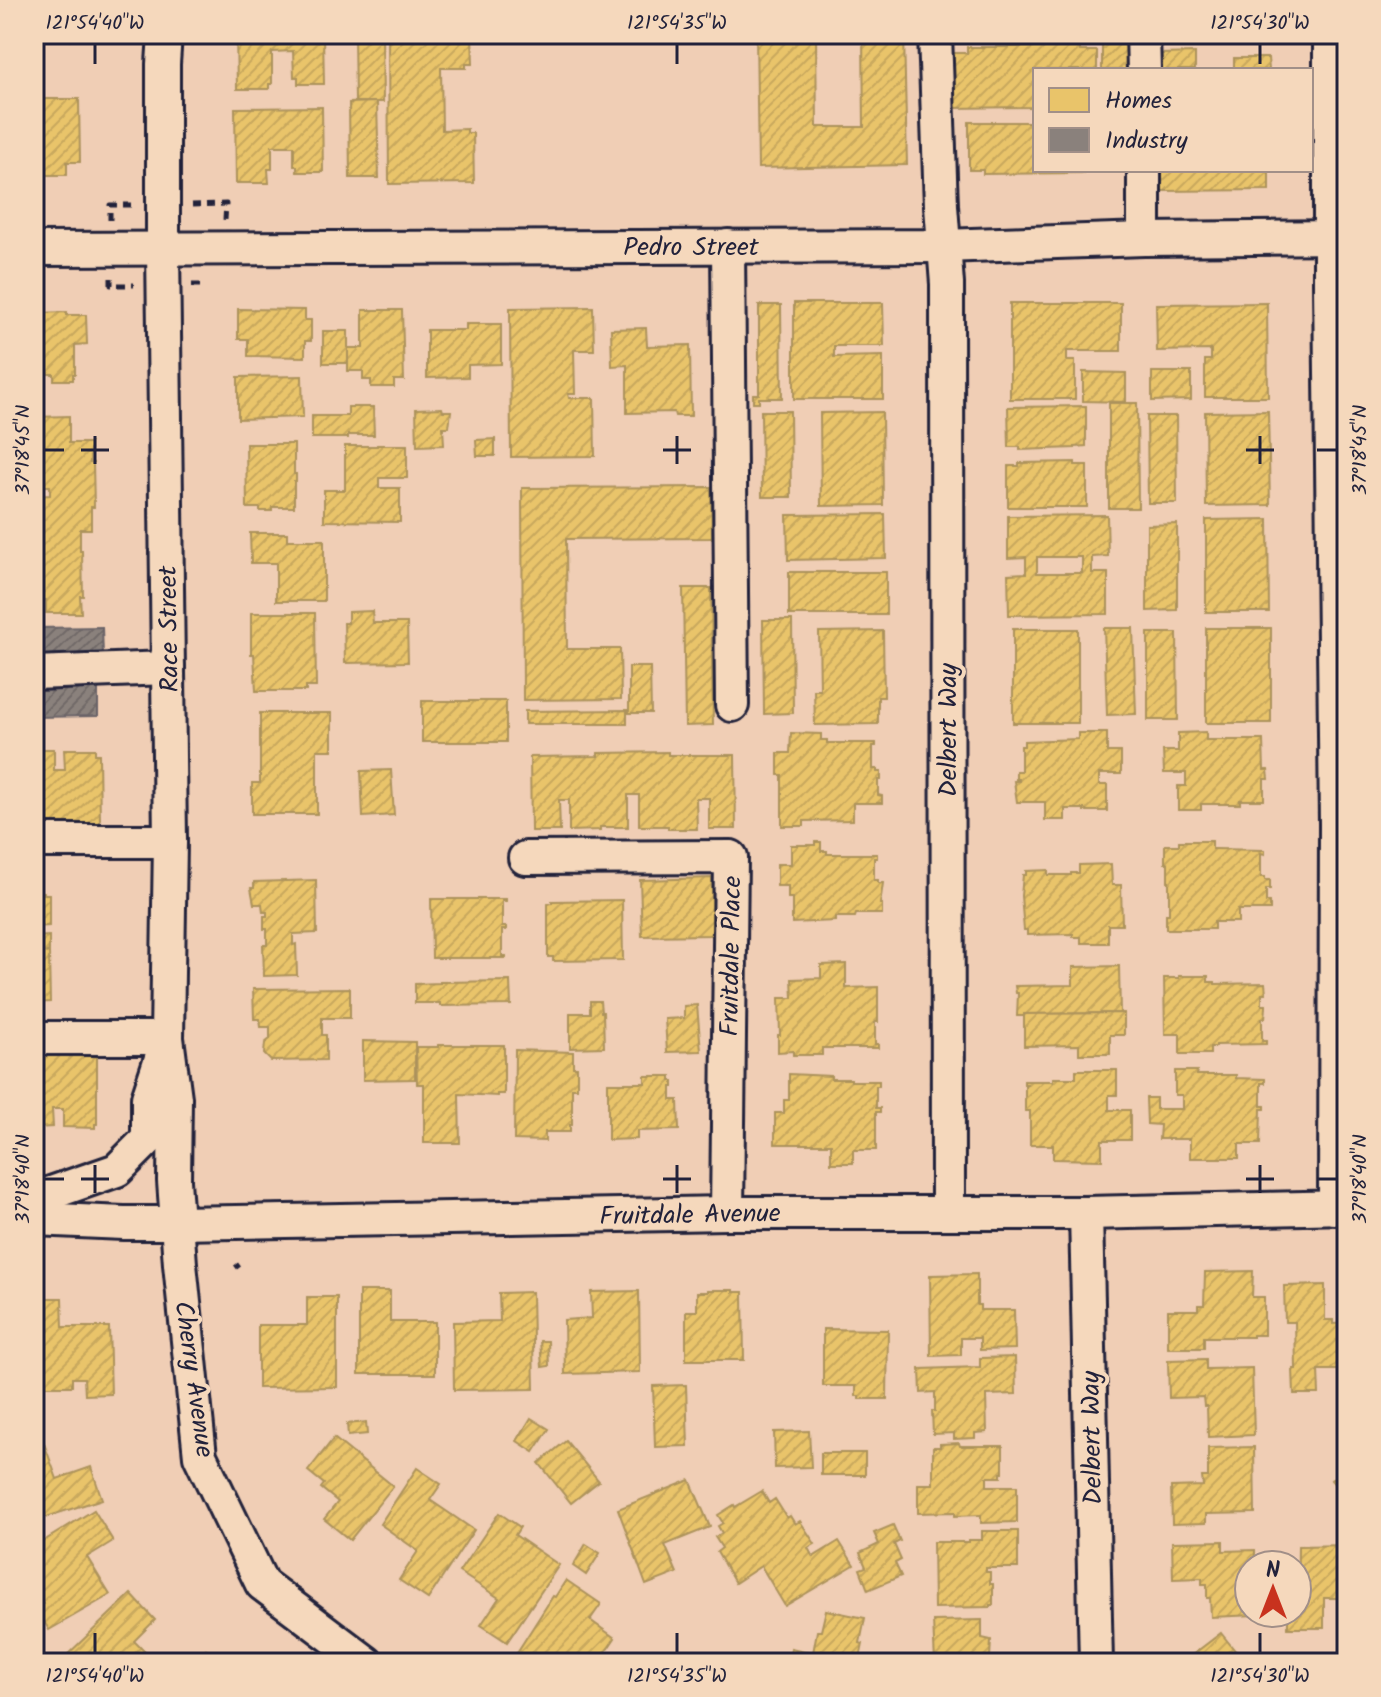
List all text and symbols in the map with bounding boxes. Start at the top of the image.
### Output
text: 121°54'40"W [46,8,144,40]
text: 121°54'35"W [627,8,727,40]
text: 121°54'30"W [1210,8,1310,40]
legend [1033,68,1313,172]
text: Homes [1105,82,1172,121]
text: Industry [1105,122,1188,161]
street label: Pedro Street [623,227,760,269]
text: 37°18'45"N [8,405,40,495]
text: 37°18'45"N [1345,405,1377,495]
street label: Race Street [148,564,192,693]
street label: Delbert Way [928,662,970,797]
street label: Fruitdale Place [710,875,754,1037]
text: 37°18'40"N [8,1134,40,1224]
text: 37°18'40"N [1345,1134,1377,1224]
street label: Fruitdale Avenue [599,1193,781,1239]
street label: Cherry Avenue [161,1298,225,1461]
street label: Delbert Way [1071,1370,1115,1505]
north arrow [1233,1549,1313,1629]
text: N [1266,1554,1280,1589]
text: 121°54'40"W [46,1661,144,1693]
text: 121°54'35"W [627,1661,727,1693]
text: 121°54'30"W [1210,1661,1310,1693]

